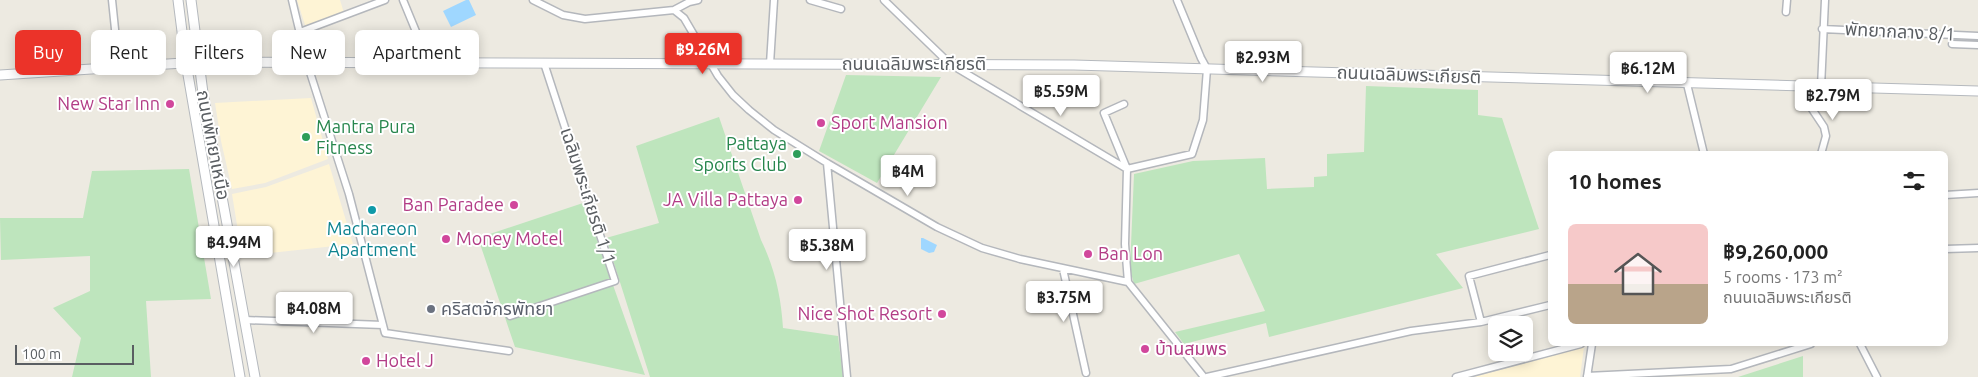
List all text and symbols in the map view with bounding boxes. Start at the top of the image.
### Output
street label: พัทยากลาง 8/1 [1844,18,1956,44]
chip: Buy [15,30,81,75]
chip: Rent [91,30,166,75]
chip: Filters [176,30,262,75]
chip: New [272,30,345,75]
chip: Apartment [355,30,479,75]
pin: ฿9.26M [662,32,744,75]
text: ฿9.26M [676,40,730,58]
pin: ฿2.93M [1222,41,1304,83]
text: ฿2.93M [1236,48,1290,66]
pin: ฿6.12M [1607,52,1689,94]
street label: ถนนเฉลิมพระเกียรติ [842,53,986,73]
text: ฿6.12M [1621,59,1675,77]
street label: ถนนเฉลิมพระเกียรติ [1336,61,1482,87]
pin: ฿5.59M [1020,74,1102,117]
pin: ฿2.79M [1792,78,1874,121]
text: ฿5.59M [1034,82,1088,100]
text: ฿2.79M [1806,86,1860,104]
street label: ถนนพัทยาเหนือ [194,88,234,202]
place label: New Star Inn [57,93,160,113]
marker: New Star Inn [164,98,176,110]
place label: Sport Mansion [831,112,948,132]
place label: Mantra Pura Fitness [316,116,416,157]
marker: Sport Mansion [815,117,827,129]
street label: เฉลิมพระเกียรติ 1/1 [557,125,621,267]
marker: Mantra Pura Fitness [300,131,312,143]
place label: Pattaya Sports Club [694,133,787,174]
marker: Pattaya Sports Club [791,148,803,160]
pin: ฿4M [884,154,932,197]
text: ฿4M [892,162,924,180]
icon: filters [1900,167,1928,195]
text: 10 homes [1568,169,1662,193]
place label: JA Villa Pattaya [663,189,788,209]
place label: Ban Paradee [403,194,504,214]
marker: JA Villa Pattaya [792,194,804,206]
marker: Ban Paradee [508,199,520,211]
marker: Machareon Apartment [366,204,378,216]
place label: Machareon Apartment [327,218,417,259]
pin: ฿4.94M [193,226,275,268]
place label: Money Motel [456,228,563,248]
pin: ฿5.38M [786,228,868,271]
text: ฿4.94M [207,233,261,251]
marker: Money Motel [440,233,452,245]
text: ฿5.38M [800,236,854,254]
text: ฿9,260,000 [1723,239,1828,263]
place label: Ban Lon [1098,243,1163,263]
icon: home [1608,244,1668,304]
marker: Ban Lon [1082,248,1094,260]
text: 5 rooms · 173 m² [1723,268,1843,286]
pin: ฿3.75M [1023,280,1105,323]
text: ฿3.75M [1037,288,1091,306]
text: ถนนเฉลิมพระเกียรติ [1723,288,1852,306]
pin: ฿4.08M [273,292,355,334]
place label: คริสตจักรพัทยา [441,298,553,318]
text: ฿4.08M [287,299,341,317]
marker: คริสตจักรพัทยา [425,303,437,315]
place label: Nice Shot Resort [798,303,932,323]
marker: Nice Shot Resort [936,308,948,320]
map controls [1488,316,1533,361]
button: layers [1488,316,1533,361]
place label: บ้านสมพร [1155,338,1227,358]
scale bar [15,342,134,365]
marker: บ้านสมพร [1139,343,1151,355]
text: 100 m [22,346,61,362]
place label: Hotel J [376,350,434,370]
marker: Hotel J [360,355,372,367]

